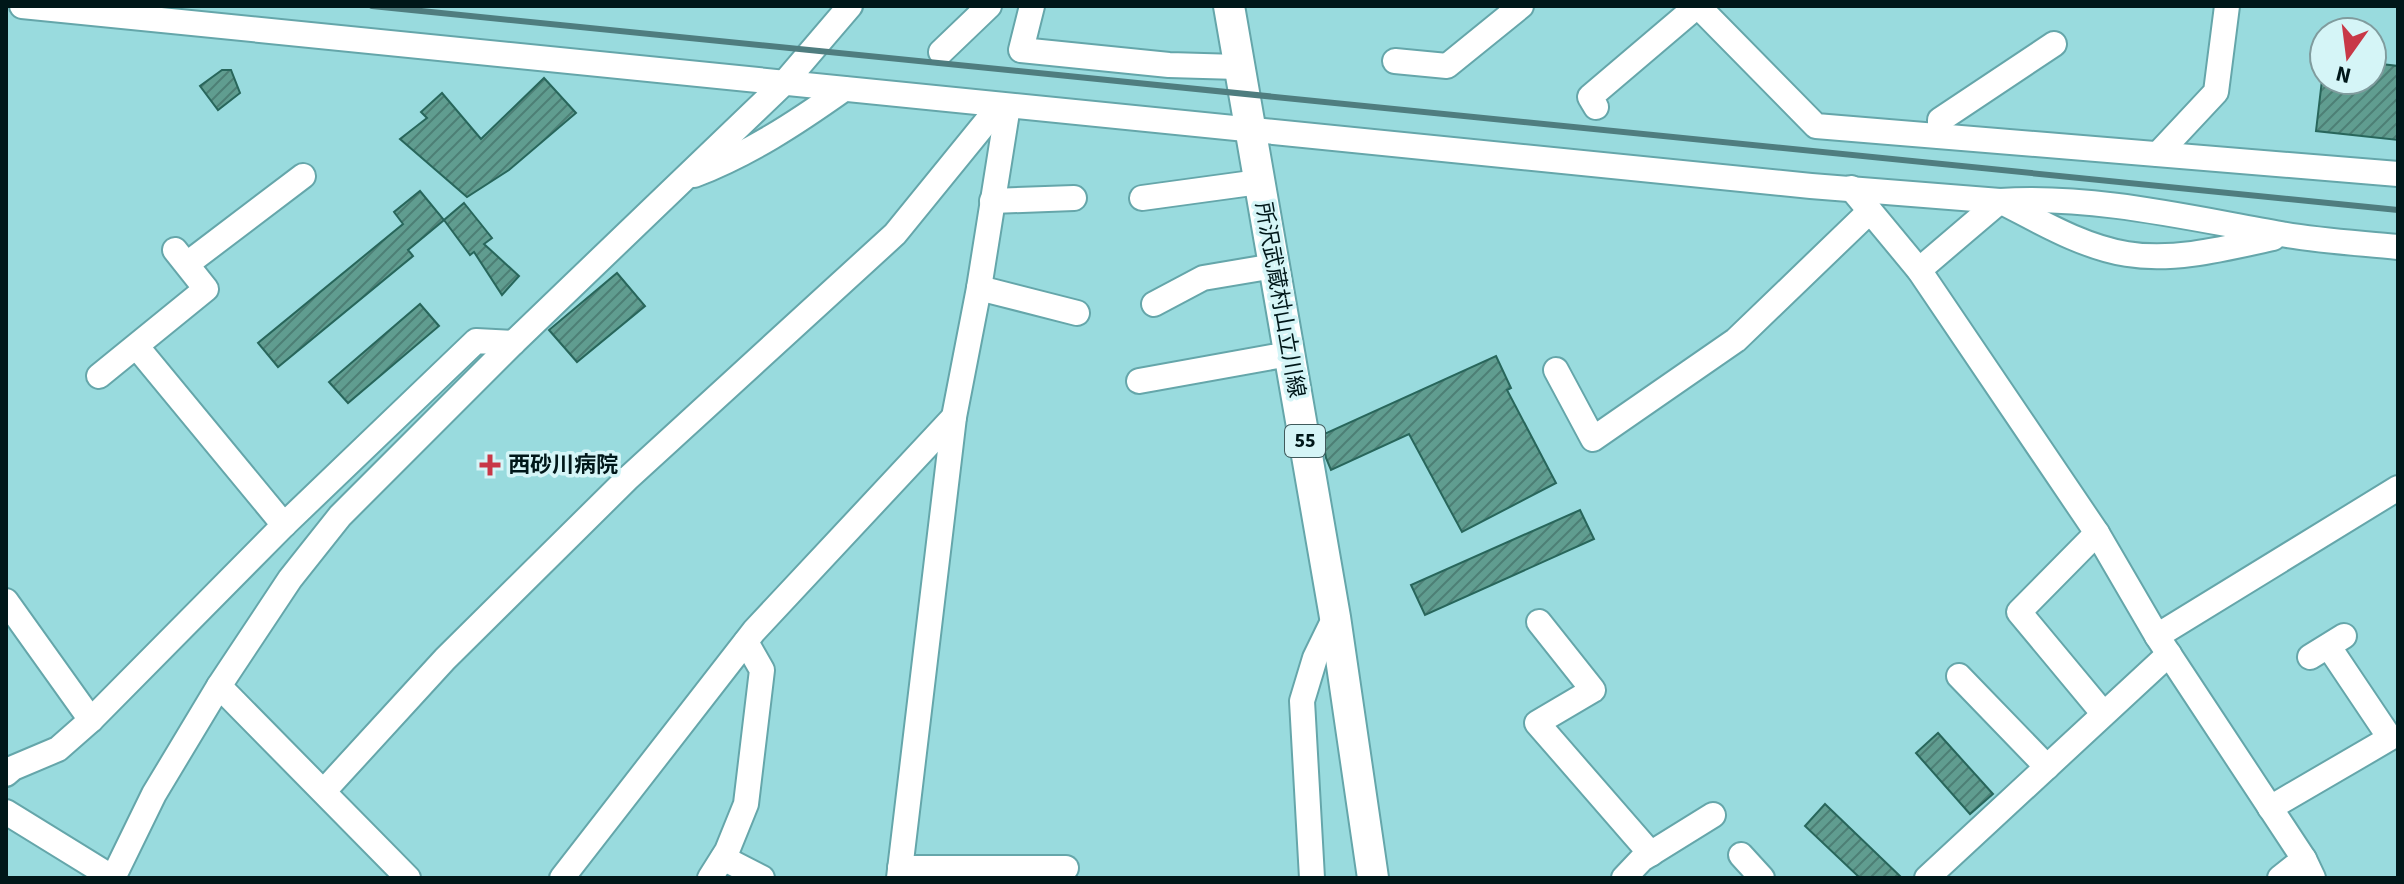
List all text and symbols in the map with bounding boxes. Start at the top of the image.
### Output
north arrow [2308,16,2388,96]
text: N [2332,57,2354,92]
street label: 所沢武蔵村山立川線 [1247,200,1313,400]
road number: 55 [1285,425,1325,457]
place label: 西砂川病院 [508,449,618,481]
marker: 西砂川病院 [479,454,501,476]

